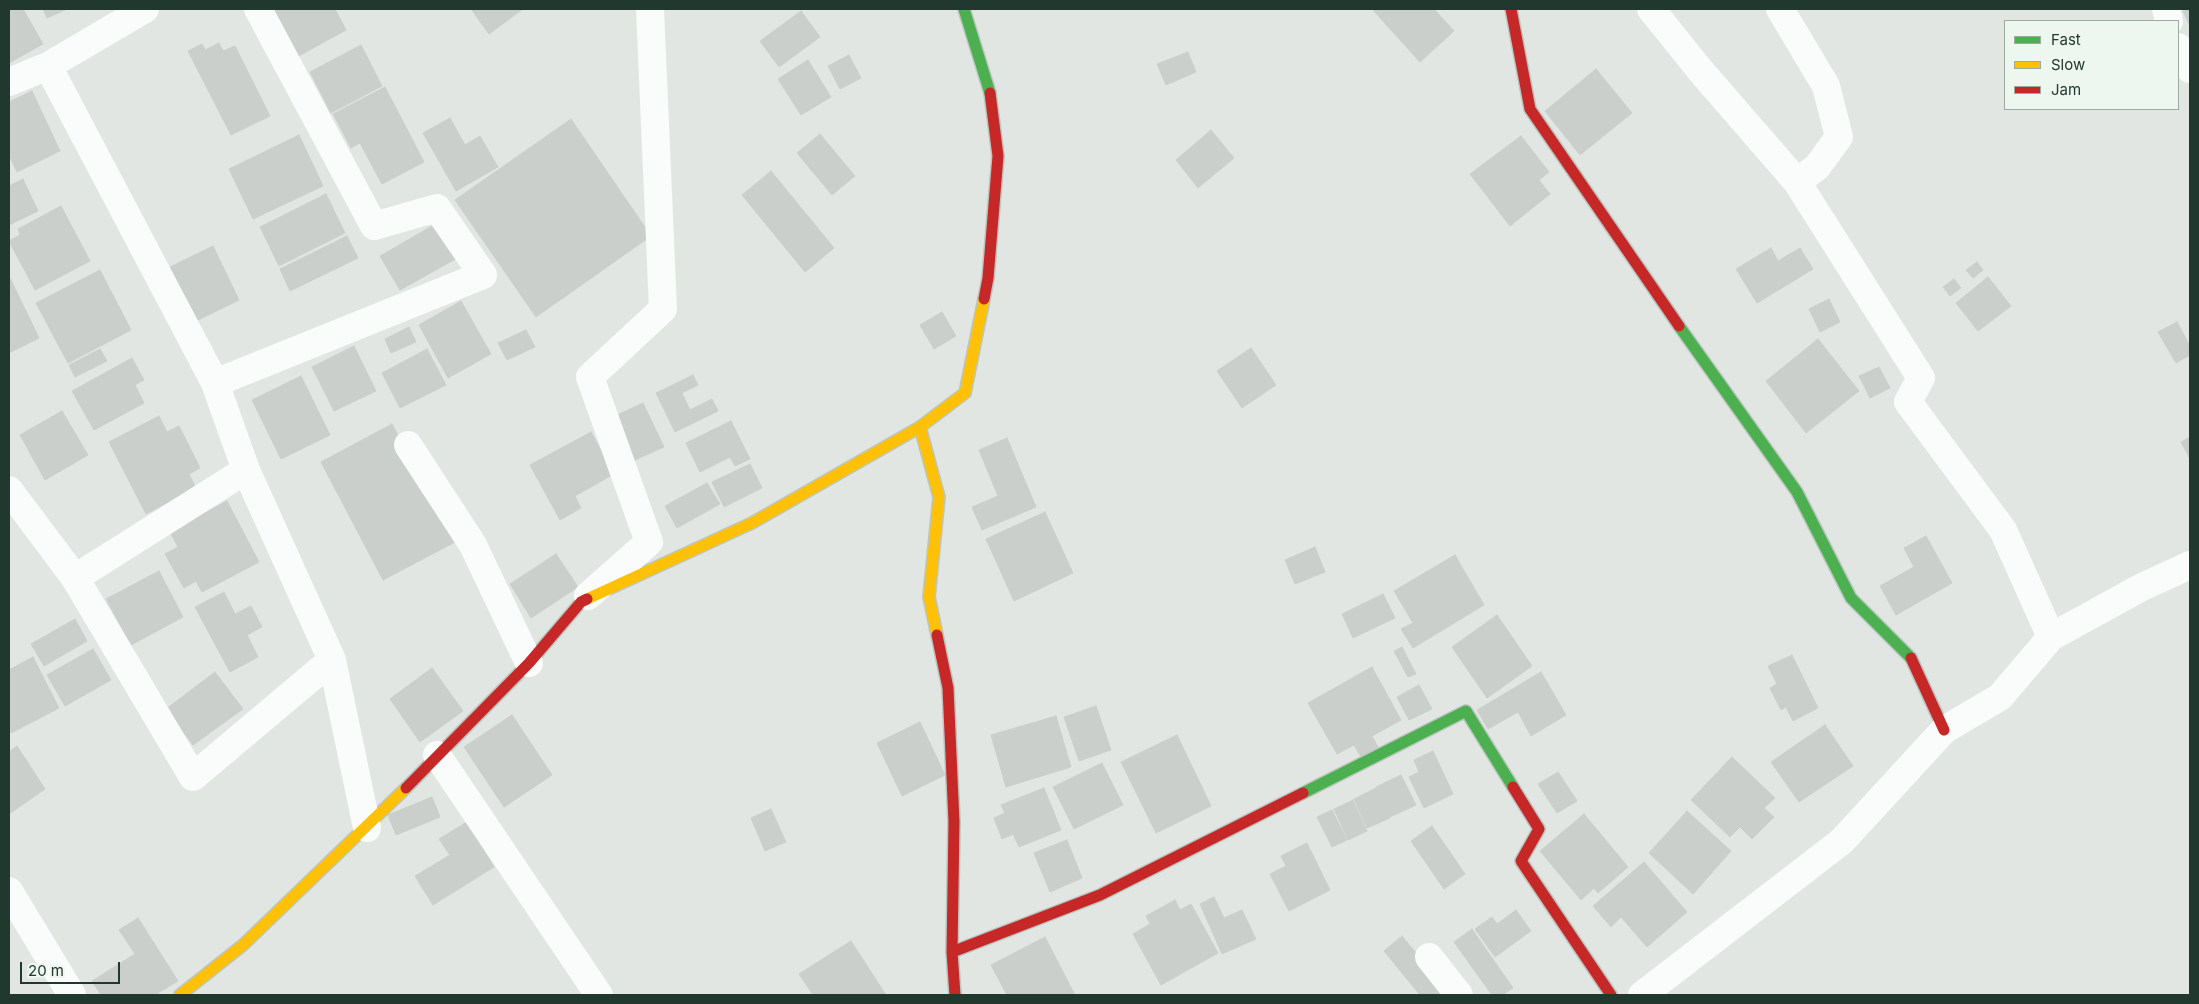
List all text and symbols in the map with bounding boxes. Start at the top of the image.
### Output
legend [2004,20,2179,110]
text: Fast [2051,30,2081,49]
text: Slow [2051,55,2085,74]
text: Jam [2051,80,2081,99]
scale bar [22,952,122,984]
text: 20 m [28,961,64,980]

